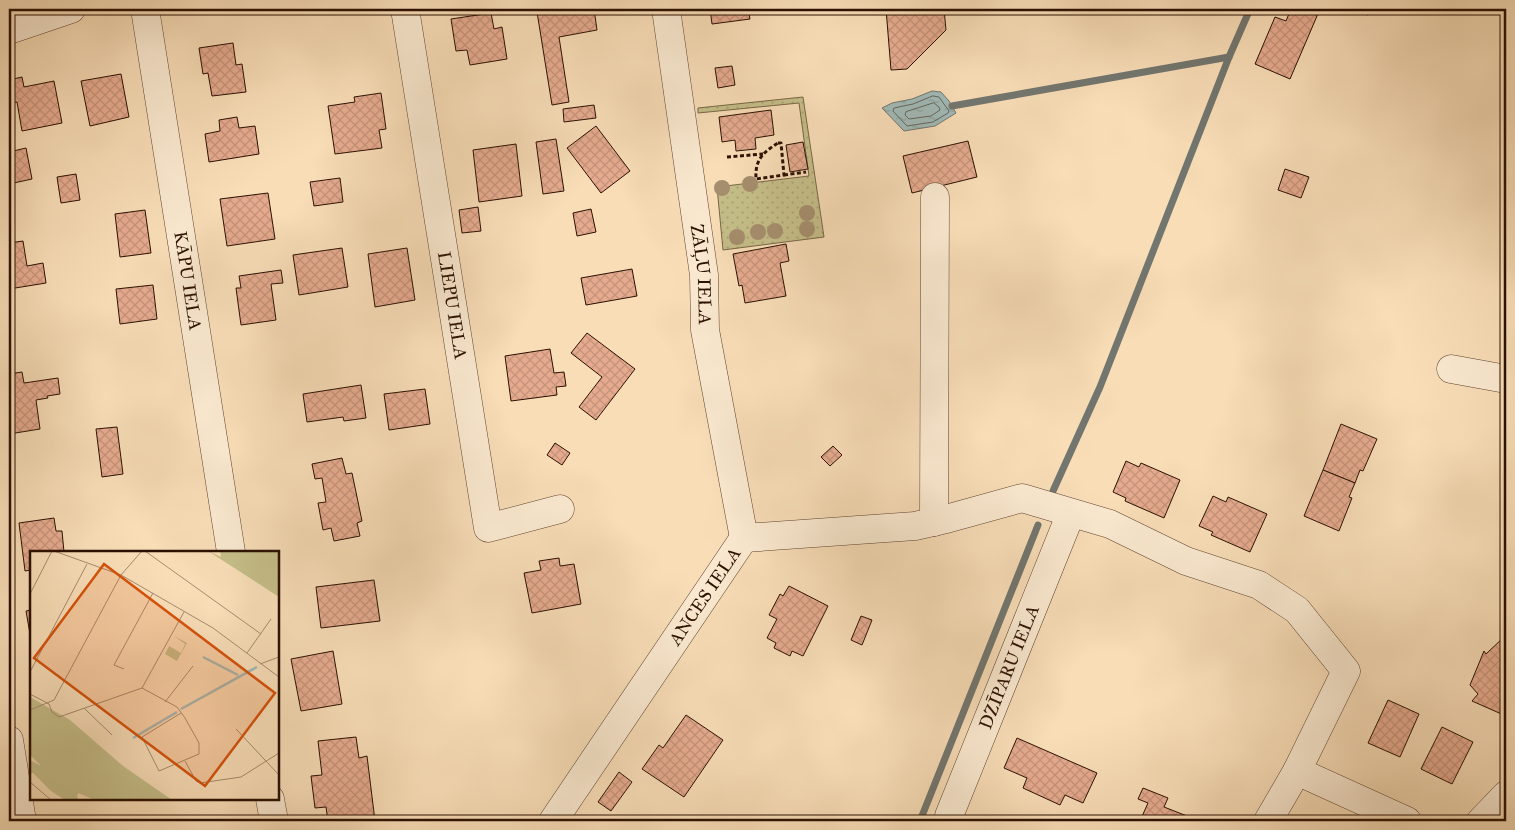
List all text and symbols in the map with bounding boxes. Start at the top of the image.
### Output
street label: ZĀĻU IELA [686,223,716,325]
street label: KĀPU IELA [169,230,207,332]
street label: LIEPU IELA [433,250,472,361]
street label: ANCES IELA [663,543,745,650]
inset map [30,551,279,800]
street label: DZĪPARU IELA [974,602,1044,732]

